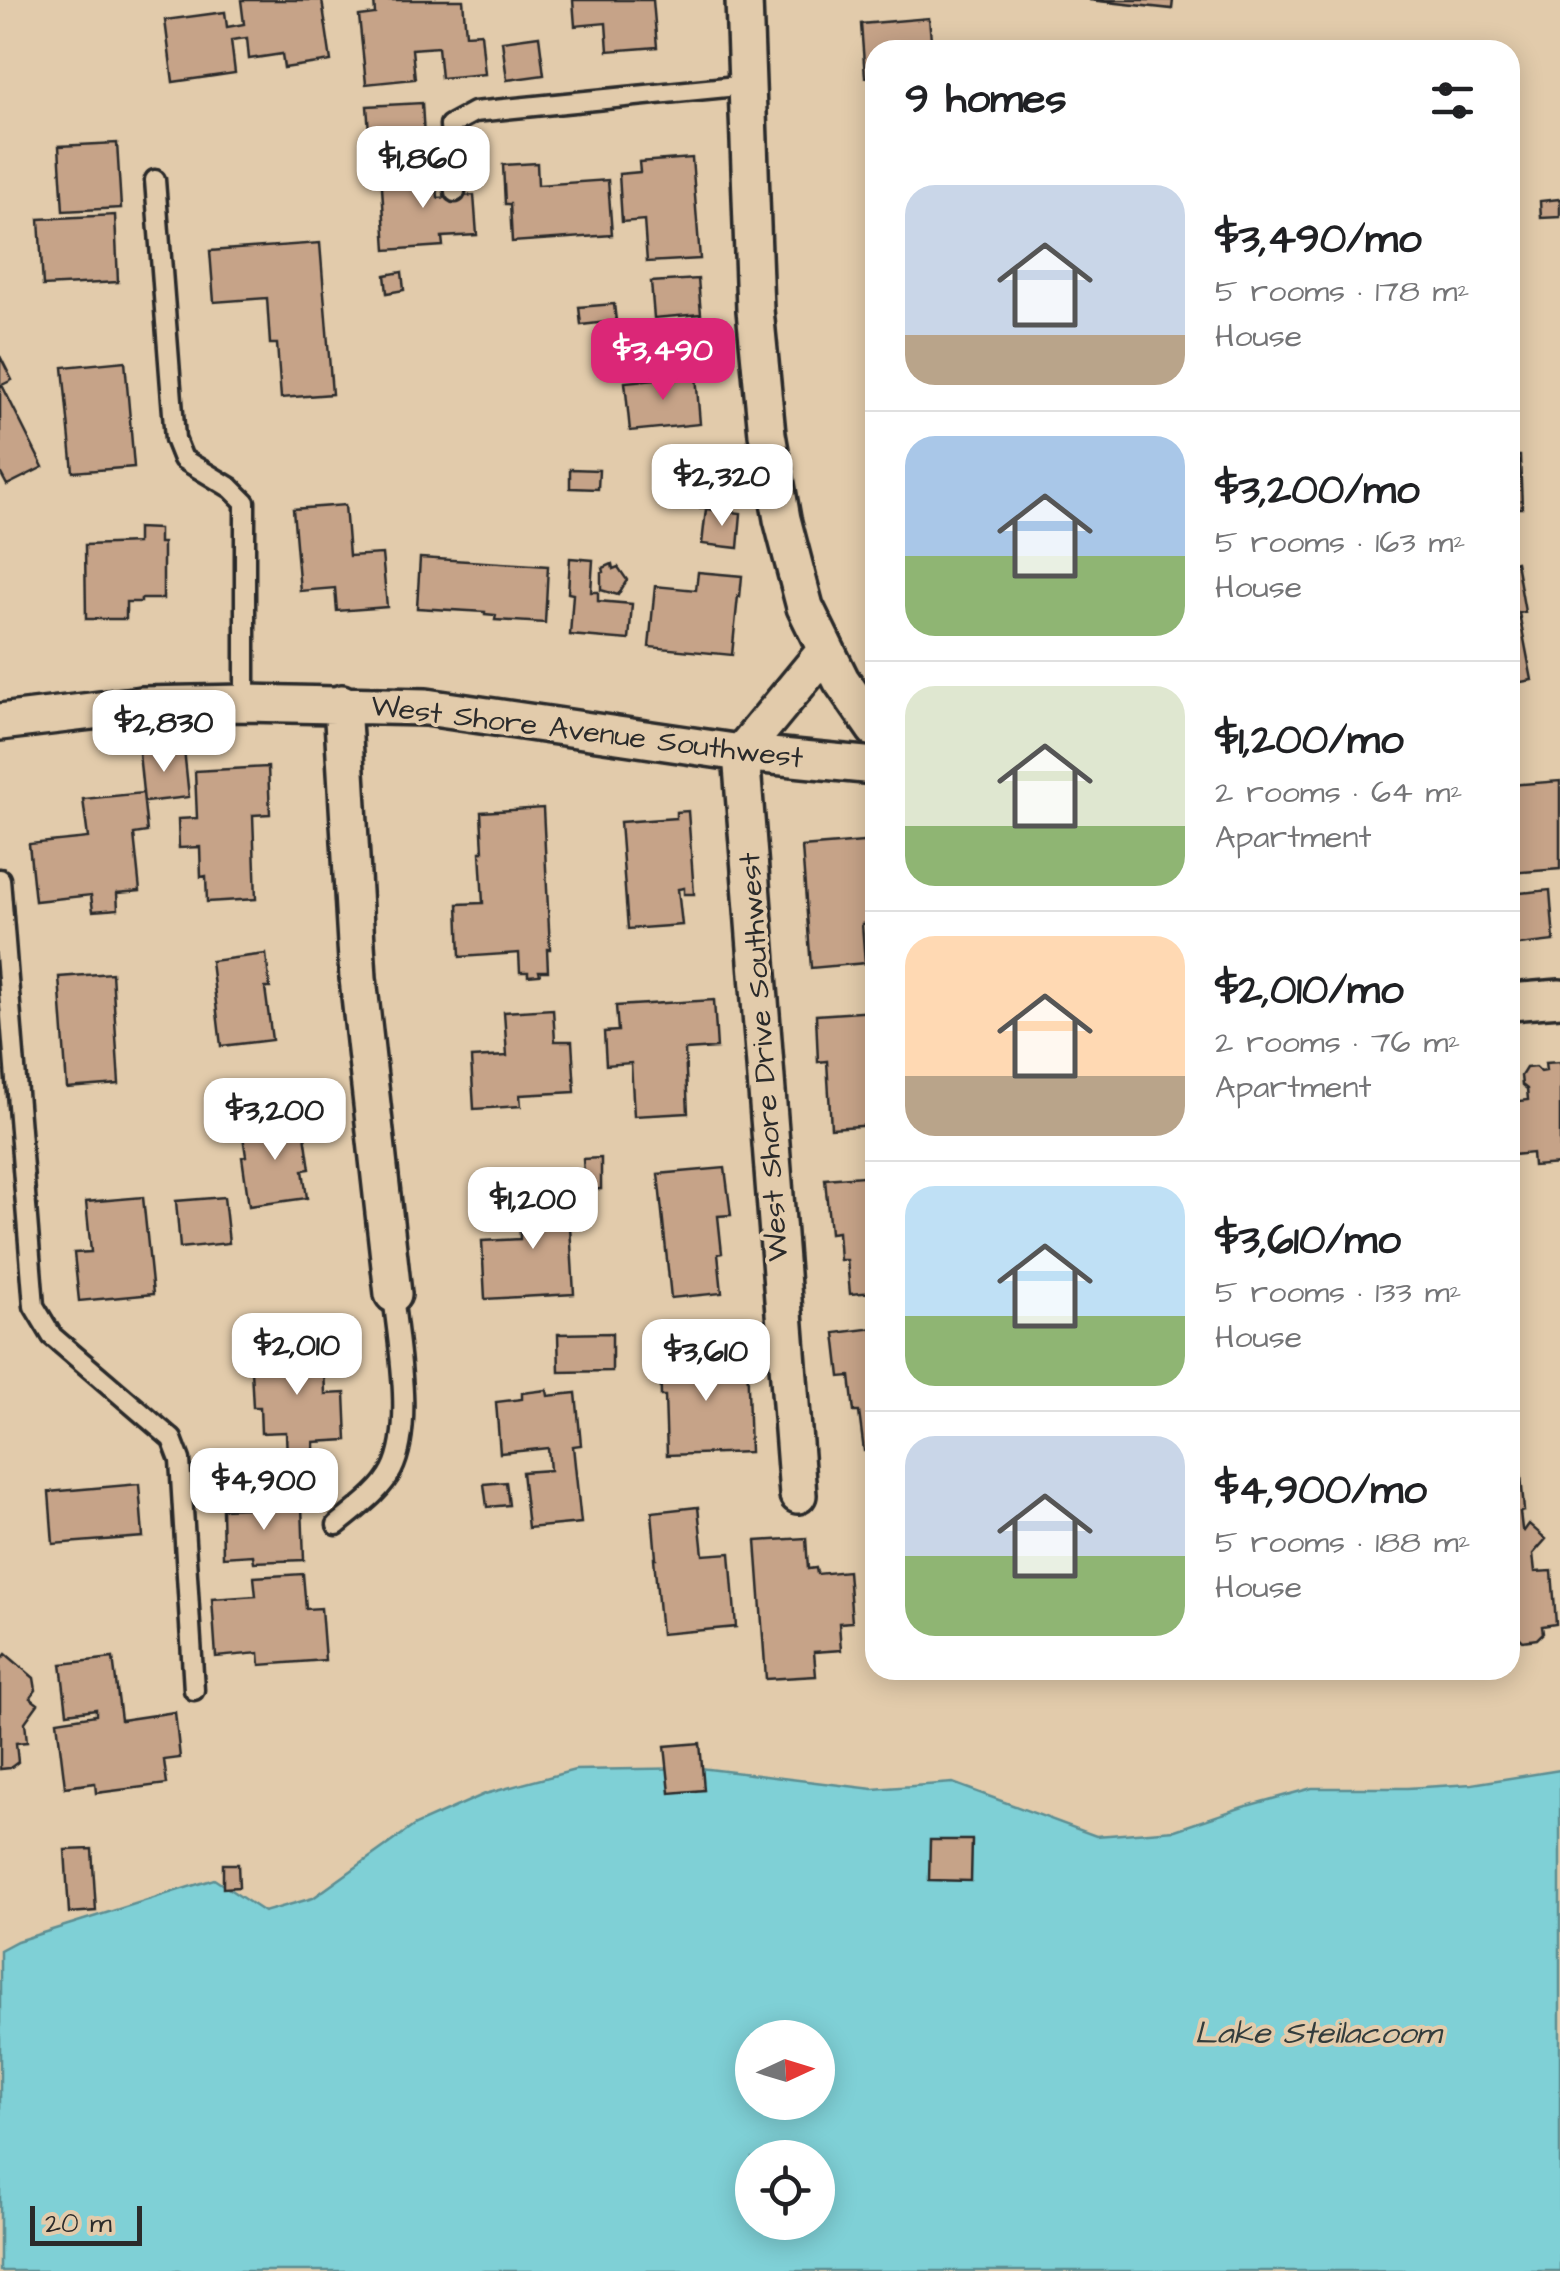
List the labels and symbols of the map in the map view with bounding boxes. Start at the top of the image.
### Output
pin: $1,860 [342,126,504,211]
pin: $3,490 [582,318,744,403]
pin: $2,320 [641,444,803,529]
street label: West Shore Avenue Southwest [369,685,805,779]
pin: $2,830 [83,690,245,775]
street label: West Shore Drive Southwest [729,851,799,1263]
pin: $3,200 [194,1078,356,1163]
pin: $1,200 [452,1167,614,1252]
pin: $2,010 [216,1313,378,1398]
pin: $3,610 [625,1319,787,1404]
pin: $4,900 [183,1448,345,1533]
water label: Lake Steilacoom [1195,2011,1444,2056]
north arrow [735,2020,835,2120]
scale bar [30,2201,142,2246]

